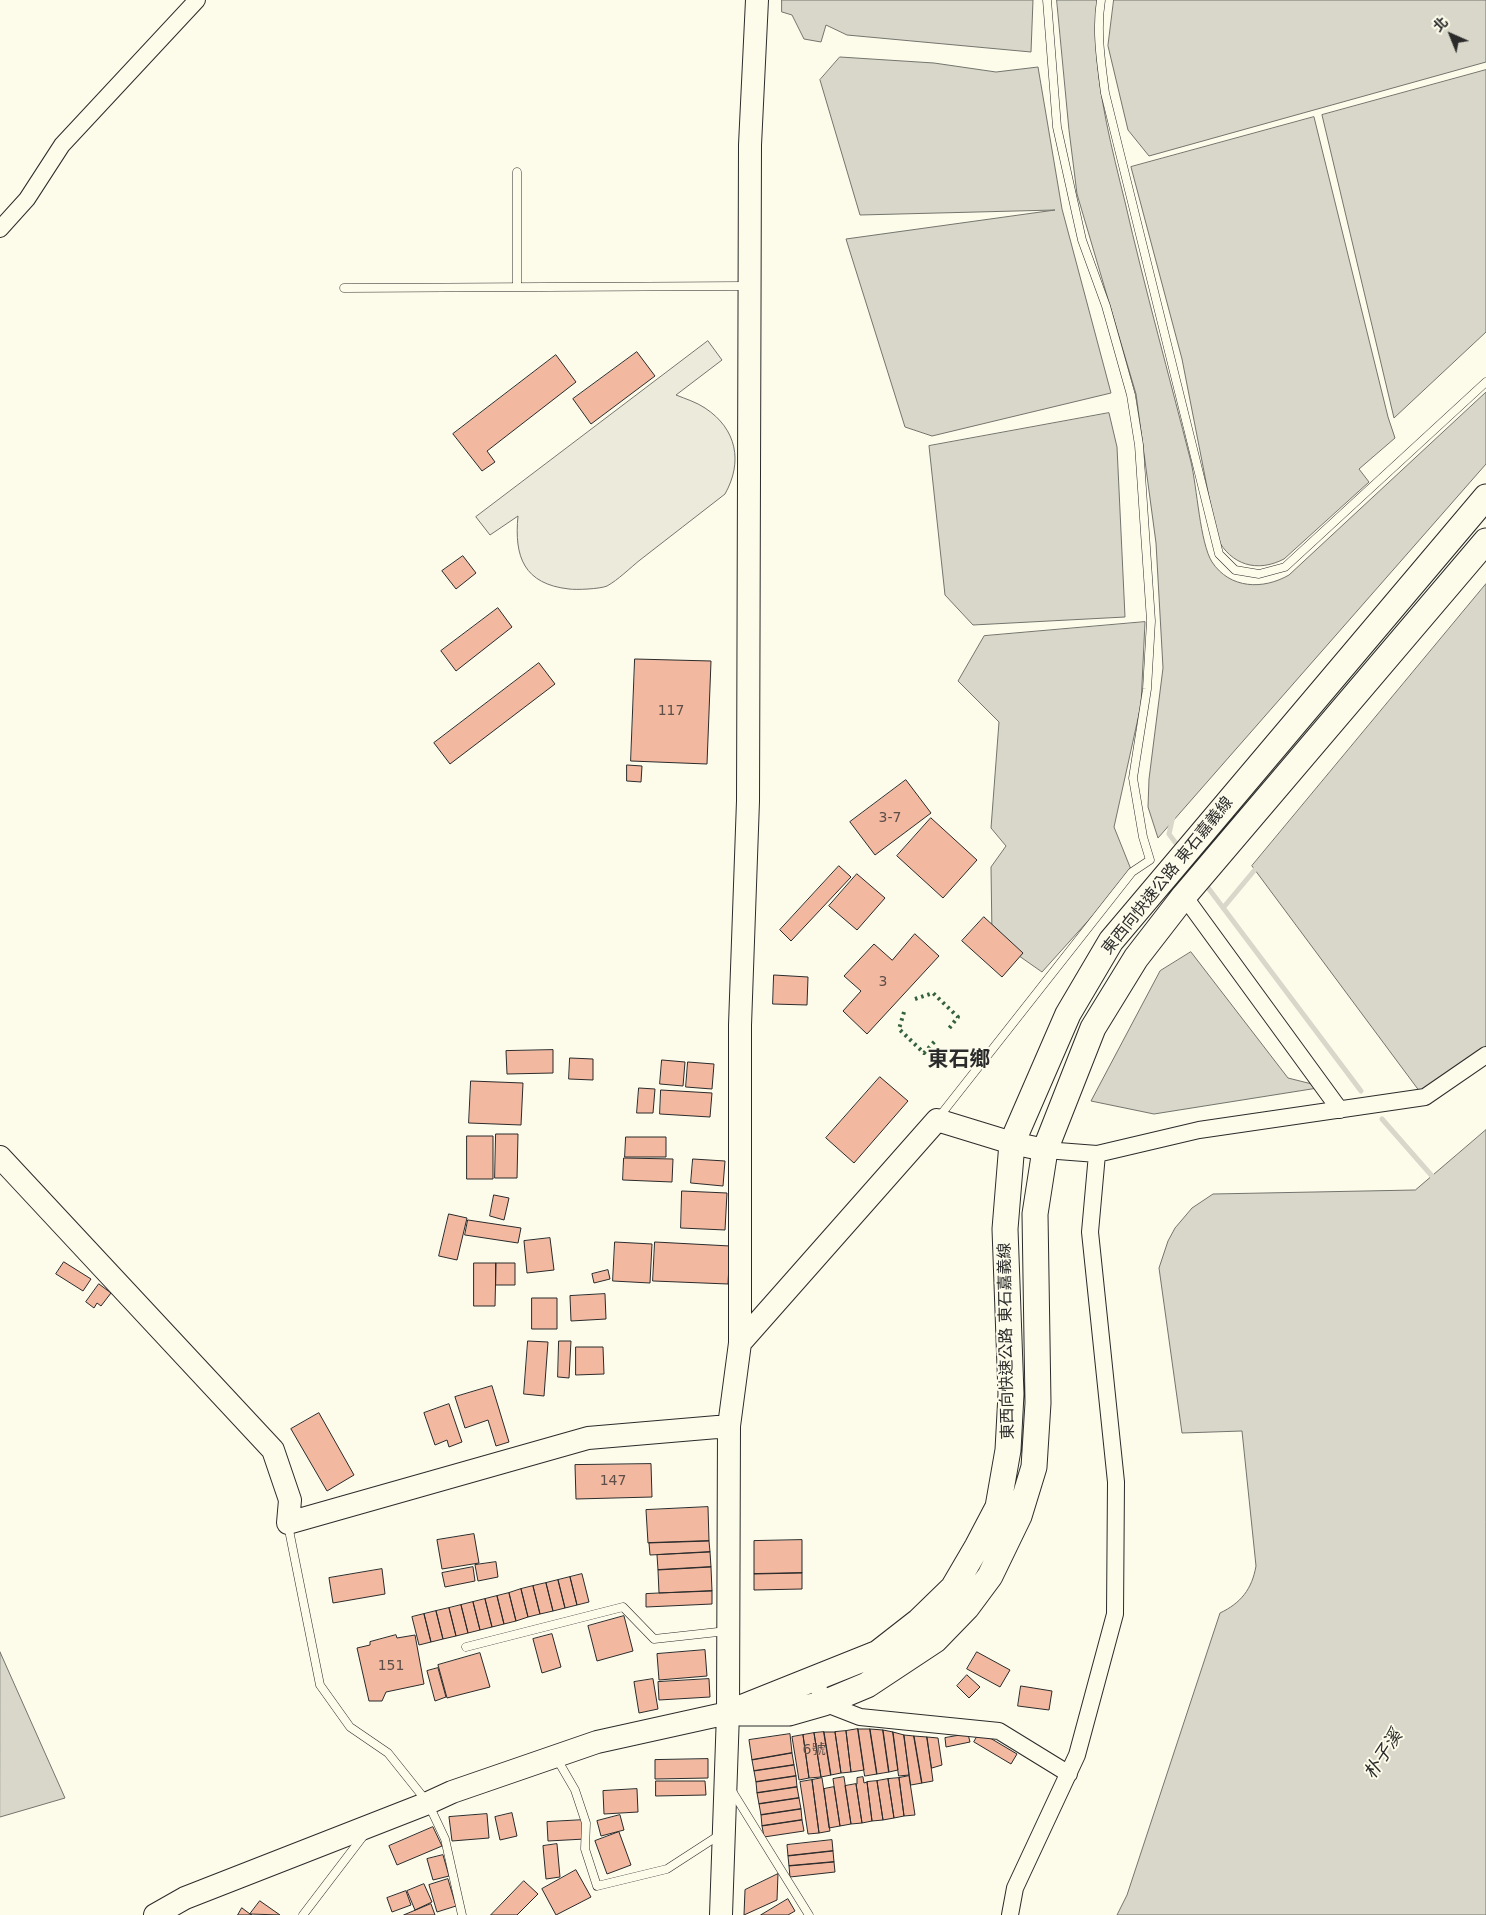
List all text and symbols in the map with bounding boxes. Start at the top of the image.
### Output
north arrow [1426,10,1476,60]
text: 北 [1430,14,1451,35]
house number: 117 [658,703,684,719]
street label: 東西向快速公路 東石嘉義線 [1099,793,1237,959]
house number: 3-7 [879,810,901,826]
house number: 3 [879,974,887,990]
district label: 東石鄉 [928,1048,990,1074]
street label: 東西向快速公路 東石嘉義線 [996,1242,1018,1440]
house number: 147 [600,1473,626,1489]
house number: 151 [378,1658,404,1674]
water label: 朴子溪 [1360,1726,1408,1784]
house number: 6號 [803,1742,825,1758]

